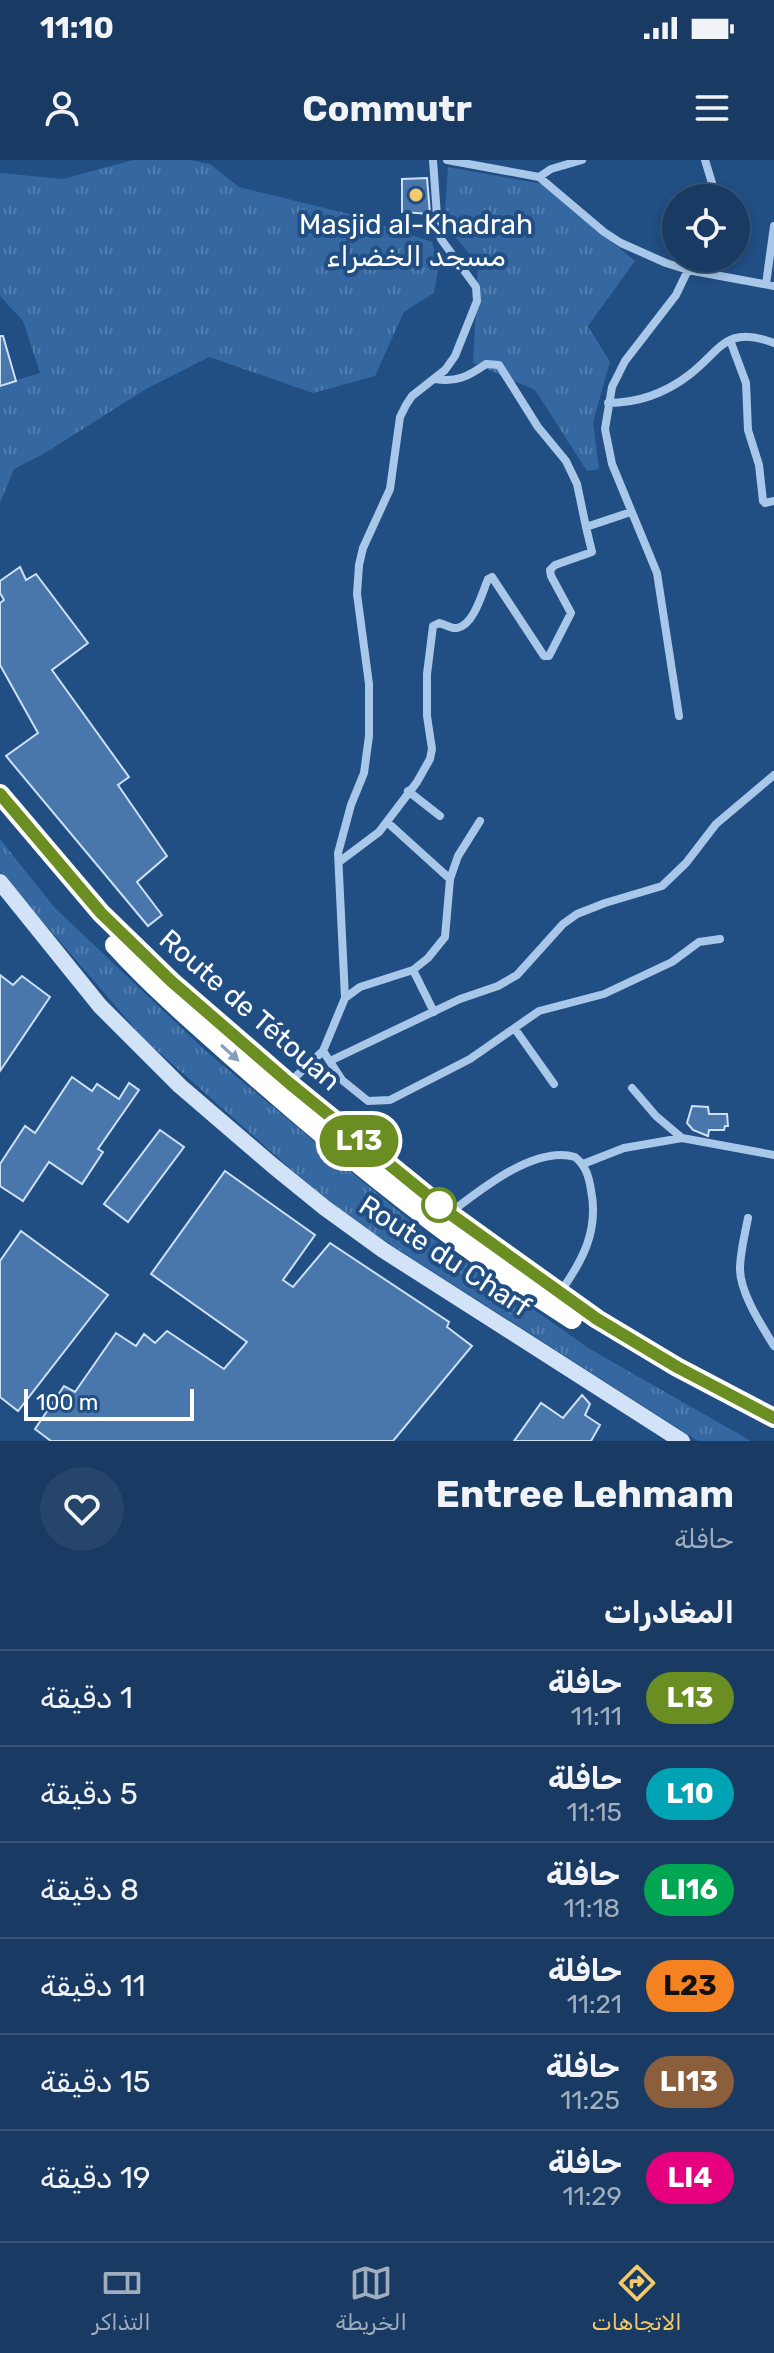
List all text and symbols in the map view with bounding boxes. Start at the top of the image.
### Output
text: 11:10 [40,10,114,46]
icon: person [40,86,84,130]
icon: menu [690,86,734,130]
text: Commutr [302,87,472,130]
map controls [662,184,750,272]
button: locate [662,184,750,272]
marker: Masjid al-Khadrah مسجد الخضراء [407,186,425,204]
place label: Masjid al-Khadrah مسجد الخضراء [299,208,533,273]
street label: Route de Tétouan [153,923,347,1097]
one-way arrow [220,1044,239,1062]
line badge: L13 [313,1115,405,1167]
text: L13 [335,1124,383,1157]
street label: Route du Charf [353,1188,537,1324]
unlabelled marker [422,1188,456,1222]
scale bar [24,1385,194,1421]
text: 100 m [36,1389,98,1416]
button: heart [40,1467,124,1551]
text: Entree Lehmam [436,1471,734,1517]
text: حافلة [674,1524,734,1555]
text: المغادرات [604,1595,734,1631]
text: حافلة [548,1665,622,1701]
text: 1 دقيقة [40,1680,133,1716]
text: L13 [666,1681,714,1714]
text: 11:11 [571,1701,622,1732]
text: حافلة [548,1761,622,1797]
text: 5 دقيقة [40,1776,138,1812]
text: L10 [666,1777,714,1810]
text: 11:15 [567,1797,622,1828]
text: حافلة [546,1857,620,1893]
text: 8 دقيقة [40,1872,139,1908]
text: LI16 [660,1873,718,1906]
text: 11:18 [563,1893,620,1924]
text: حافلة [548,1953,622,1989]
text: 11 دقيقة [40,1968,146,2004]
text: L23 [663,1969,717,2002]
text: 11:21 [567,1989,622,2020]
text: حافلة [546,2049,620,2085]
text: 15 دقيقة [40,2064,151,2100]
text: LI13 [660,2065,718,2098]
text: 11:25 [560,2085,620,2116]
text: حافلة [548,2145,622,2181]
text: 19 دقيقة [40,2160,151,2196]
text: LI4 [668,2161,712,2194]
text: 11:29 [562,2181,622,2212]
tab: التذاكر [92,2261,151,2336]
tab: الخريطة [335,2261,407,2336]
tab: الاتجاهات [592,2261,682,2336]

